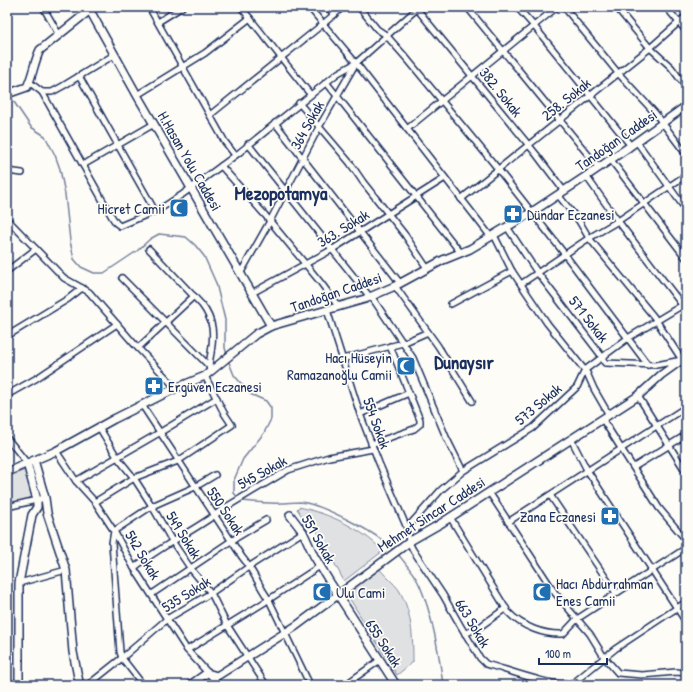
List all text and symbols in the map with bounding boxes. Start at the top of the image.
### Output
street label: 382. Sokak [475,63,527,121]
street label: 258. Sokak [537,73,595,125]
street label: 364 Sokak [285,97,329,153]
street label: Tandoğan Caddesi [571,104,661,176]
street label: H.Hasan Yolu Caddesi [153,107,227,215]
district label: Mezopotamya [235,180,328,207]
mosque icon: Hicret Camii [168,197,190,219]
place label: Hicret Camii [97,198,165,219]
pharmacy icon: Dündar Eczanesi [502,203,524,225]
street label: 363. Sokak [313,204,373,252]
place label: Dündar Eczanesi [527,204,615,225]
street label: Tandoğan Caddesi [288,267,384,317]
street label: 571 Sokak [564,291,614,347]
place label: Hacı Hüseyin Ramazanoğlu Camii [287,347,392,385]
district label: Dunaysır [434,349,494,376]
mosque icon: Hacı Hüseyin Ramazanoğlu Camii [395,355,417,377]
pharmacy icon: Ergüven Eczanesi [143,375,165,397]
place label: Ergüven Eczanesi [168,376,262,397]
street label: 573 Sokak [510,378,566,430]
street label: 554 Sokak [358,394,396,452]
street label: 545 Sokak [234,450,290,494]
street label: Mehmet Sincar Caddesi [373,471,489,557]
street label: 550 Sokak [202,483,250,539]
pharmacy icon: Zana Eczanesi [599,505,621,527]
place label: Zana Eczanesi [520,506,596,527]
street label: 549 Sokak [161,507,207,563]
street label: 551 Sokak [297,511,341,567]
street label: 542 Sokak [120,527,166,583]
street label: 535 Sokak [157,571,215,617]
place label: Hacı Abdurrahman Enes Camii [556,573,654,611]
mosque icon: Ulu Cami [311,581,333,603]
mosque icon: Hacı Abdurrahman Enes Camii [531,581,553,603]
place label: Ulu Cami [336,582,385,603]
street label: 663 Sokak [450,595,496,651]
street label: 655 Sokak [361,615,407,671]
scale bar [539,640,607,666]
text: 100 m [545,645,571,662]

